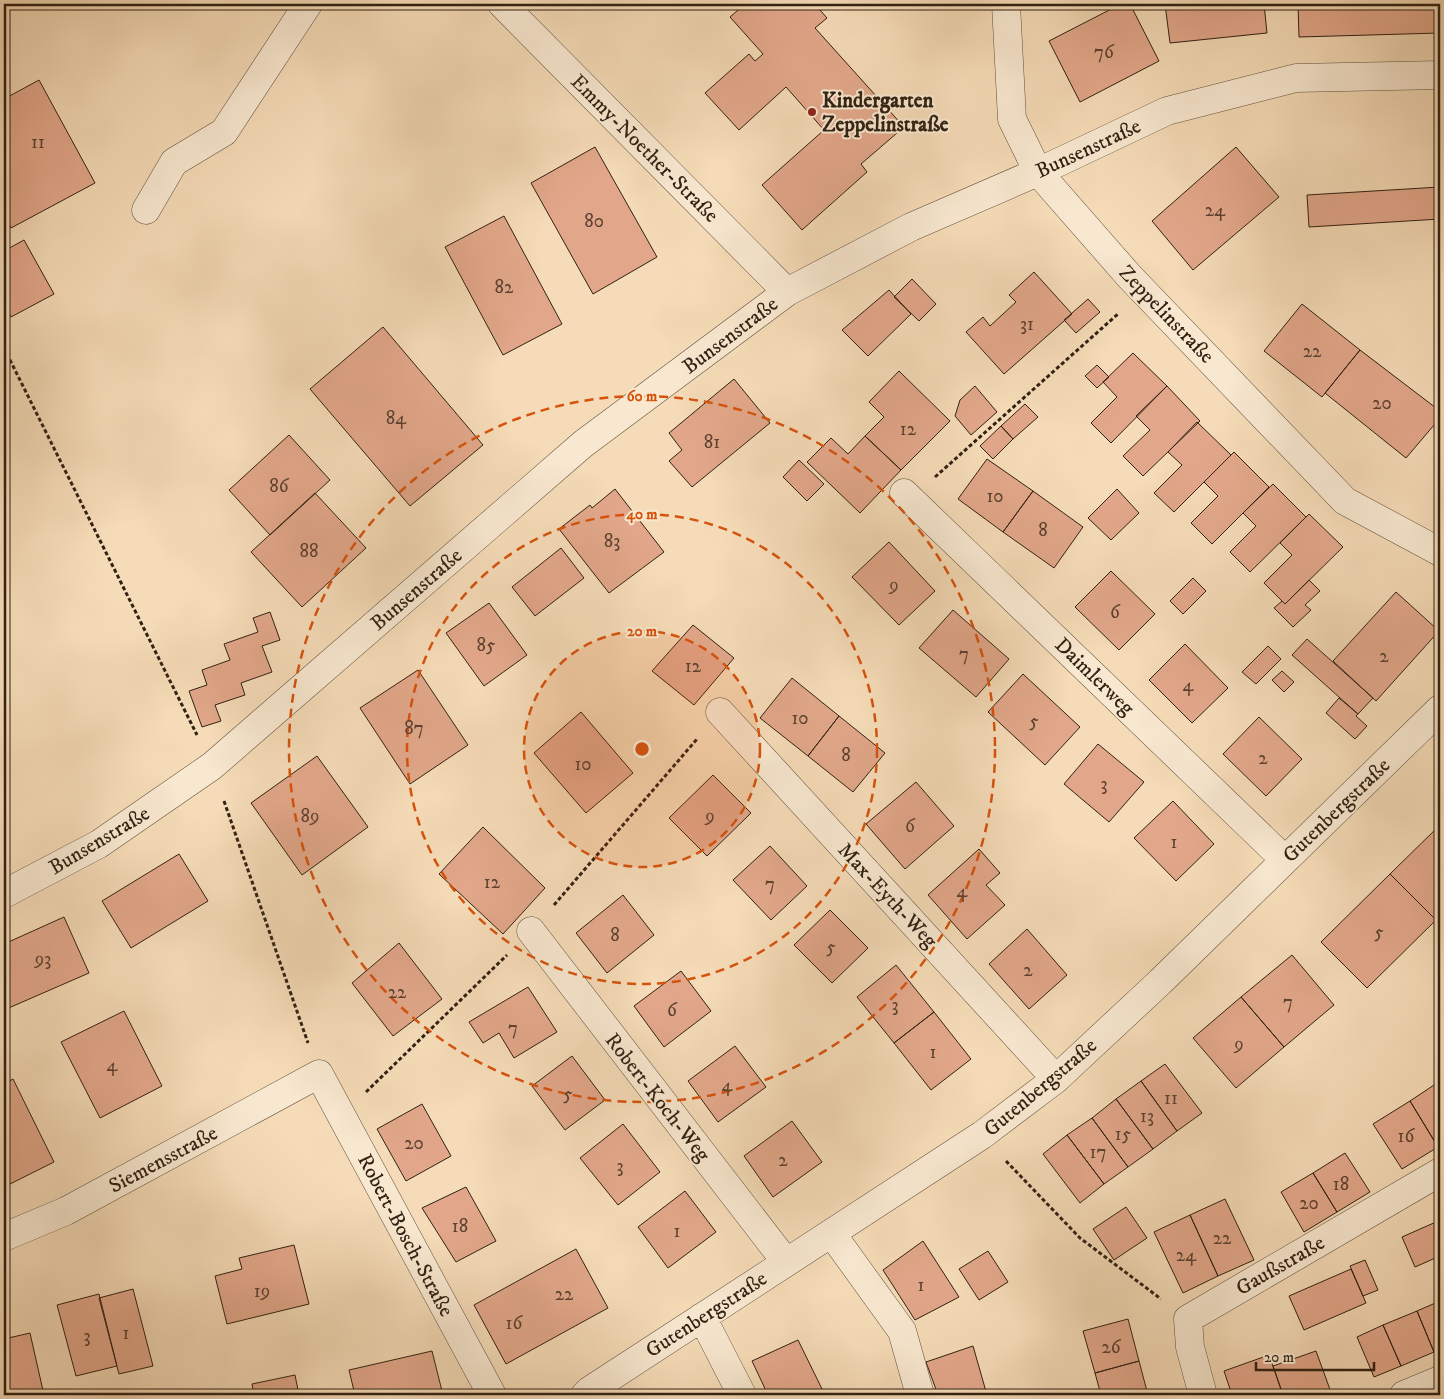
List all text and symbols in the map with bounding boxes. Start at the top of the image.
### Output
house number: 76 [1094,41,1115,64]
street label: Emmy-Noether-Straße [565,69,724,228]
place label: Kindergarten Zeppelinstraße [822,88,949,138]
marker: Kindergarten Zeppelinstraße [806,106,818,118]
street label: Bunsenstraße [1032,113,1145,185]
house number: 11 [31,131,45,154]
house number: 24 [1205,199,1226,222]
house number: 80 [584,210,604,233]
street label: Zeppelinstraße [1113,260,1220,369]
house number: 82 [495,276,514,299]
street label: Bunsenstraße [678,291,784,380]
house number: 31 [1020,313,1034,336]
house number: 22 [1303,340,1322,363]
text: 60 m [627,387,658,406]
house number: 20 [1372,392,1392,415]
house number: 84 [386,407,407,430]
house number: 12 [900,418,917,441]
house number: 81 [704,431,720,454]
house number: 86 [269,475,290,498]
house number: 10 [986,485,1004,508]
text: 40 m [625,505,658,524]
house number: 8 [1038,519,1048,542]
house number: 83 [604,530,620,553]
house number: 88 [299,540,319,563]
street label: Bunsenstraße [366,543,468,637]
house number: 9 [888,574,899,597]
house number: 6 [1110,601,1121,624]
text: 20 m [627,622,658,641]
street label: Daimlerweg [1049,632,1140,722]
house number: 85 [477,634,496,657]
house number: 7 [959,643,969,666]
house number: 2 [1379,645,1389,668]
house number: 12 [685,655,702,678]
house number: 4 [1183,674,1195,697]
house number: 10 [791,707,809,730]
house number: 5 [1029,710,1039,733]
house number: 87 [404,717,424,740]
centre of rings [633,740,651,758]
house number: 8 [841,744,851,767]
house number: 2 [1258,747,1268,770]
house number: 10 [574,753,592,776]
street label: Gutenbergstraße [1277,753,1396,869]
house number: 3 [1100,773,1108,796]
street label: Bunsenstraße [44,800,155,881]
house number: 89 [301,805,320,828]
house number: 9 [704,805,715,828]
house number: 6 [905,815,916,838]
house number: 1 [1171,831,1178,854]
street label: Max-Eyth-Weg [832,838,943,954]
house number: 12 [484,871,501,894]
house number: 7 [765,873,775,896]
house number: 4 [957,880,969,903]
house number: 5 [1374,921,1384,944]
house number: 8 [610,924,620,947]
house number: 5 [826,936,836,959]
house number: 93 [34,948,51,971]
house number: 2 [1023,959,1033,982]
house number: 22 [388,981,407,1004]
house number: 7 [1283,991,1293,1014]
house number: 3 [891,994,899,1017]
house number: 6 [667,999,678,1022]
house number: 7 [508,1017,518,1040]
street label: Robert-Koch-Weg [599,1028,716,1168]
street label: Gutenbergstraße [979,1033,1103,1143]
house number: 9 [1233,1033,1244,1056]
house number: 1 [930,1041,937,1064]
house number: 4 [107,1054,119,1077]
house number: 4 [722,1074,734,1097]
house number: 5 [563,1083,573,1106]
house number: 11 [1164,1087,1178,1110]
house number: 13 [1140,1105,1154,1128]
street label: Siemensstraße [105,1120,223,1199]
house number: 15 [1115,1123,1132,1146]
house number: 16 [1398,1125,1416,1148]
house number: 20 [404,1132,424,1155]
house number: 17 [1090,1141,1107,1164]
house number: 2 [778,1149,788,1172]
street label: Robert-Bosch-Straße [351,1150,459,1322]
house number: 3 [616,1155,624,1178]
house number: 18 [1333,1173,1349,1196]
house number: 20 [1299,1192,1319,1215]
house number: 18 [452,1215,468,1238]
house number: 1 [674,1220,681,1243]
house number: 22 [1213,1227,1232,1250]
street label: Gaußstraße [1231,1230,1330,1302]
house number: 24 [1176,1244,1197,1267]
street label: Gutenbergstraße [641,1266,772,1364]
house number: 1 [918,1274,925,1297]
house number: 19 [254,1280,270,1303]
house number: 22 [555,1283,574,1306]
house number: 16 [506,1312,524,1335]
house number: 1 [123,1322,130,1345]
house number: 3 [83,1325,91,1348]
house number: 26 [1101,1336,1122,1359]
scale bar [1256,1339,1374,1371]
text: 20 m [1264,1348,1294,1367]

